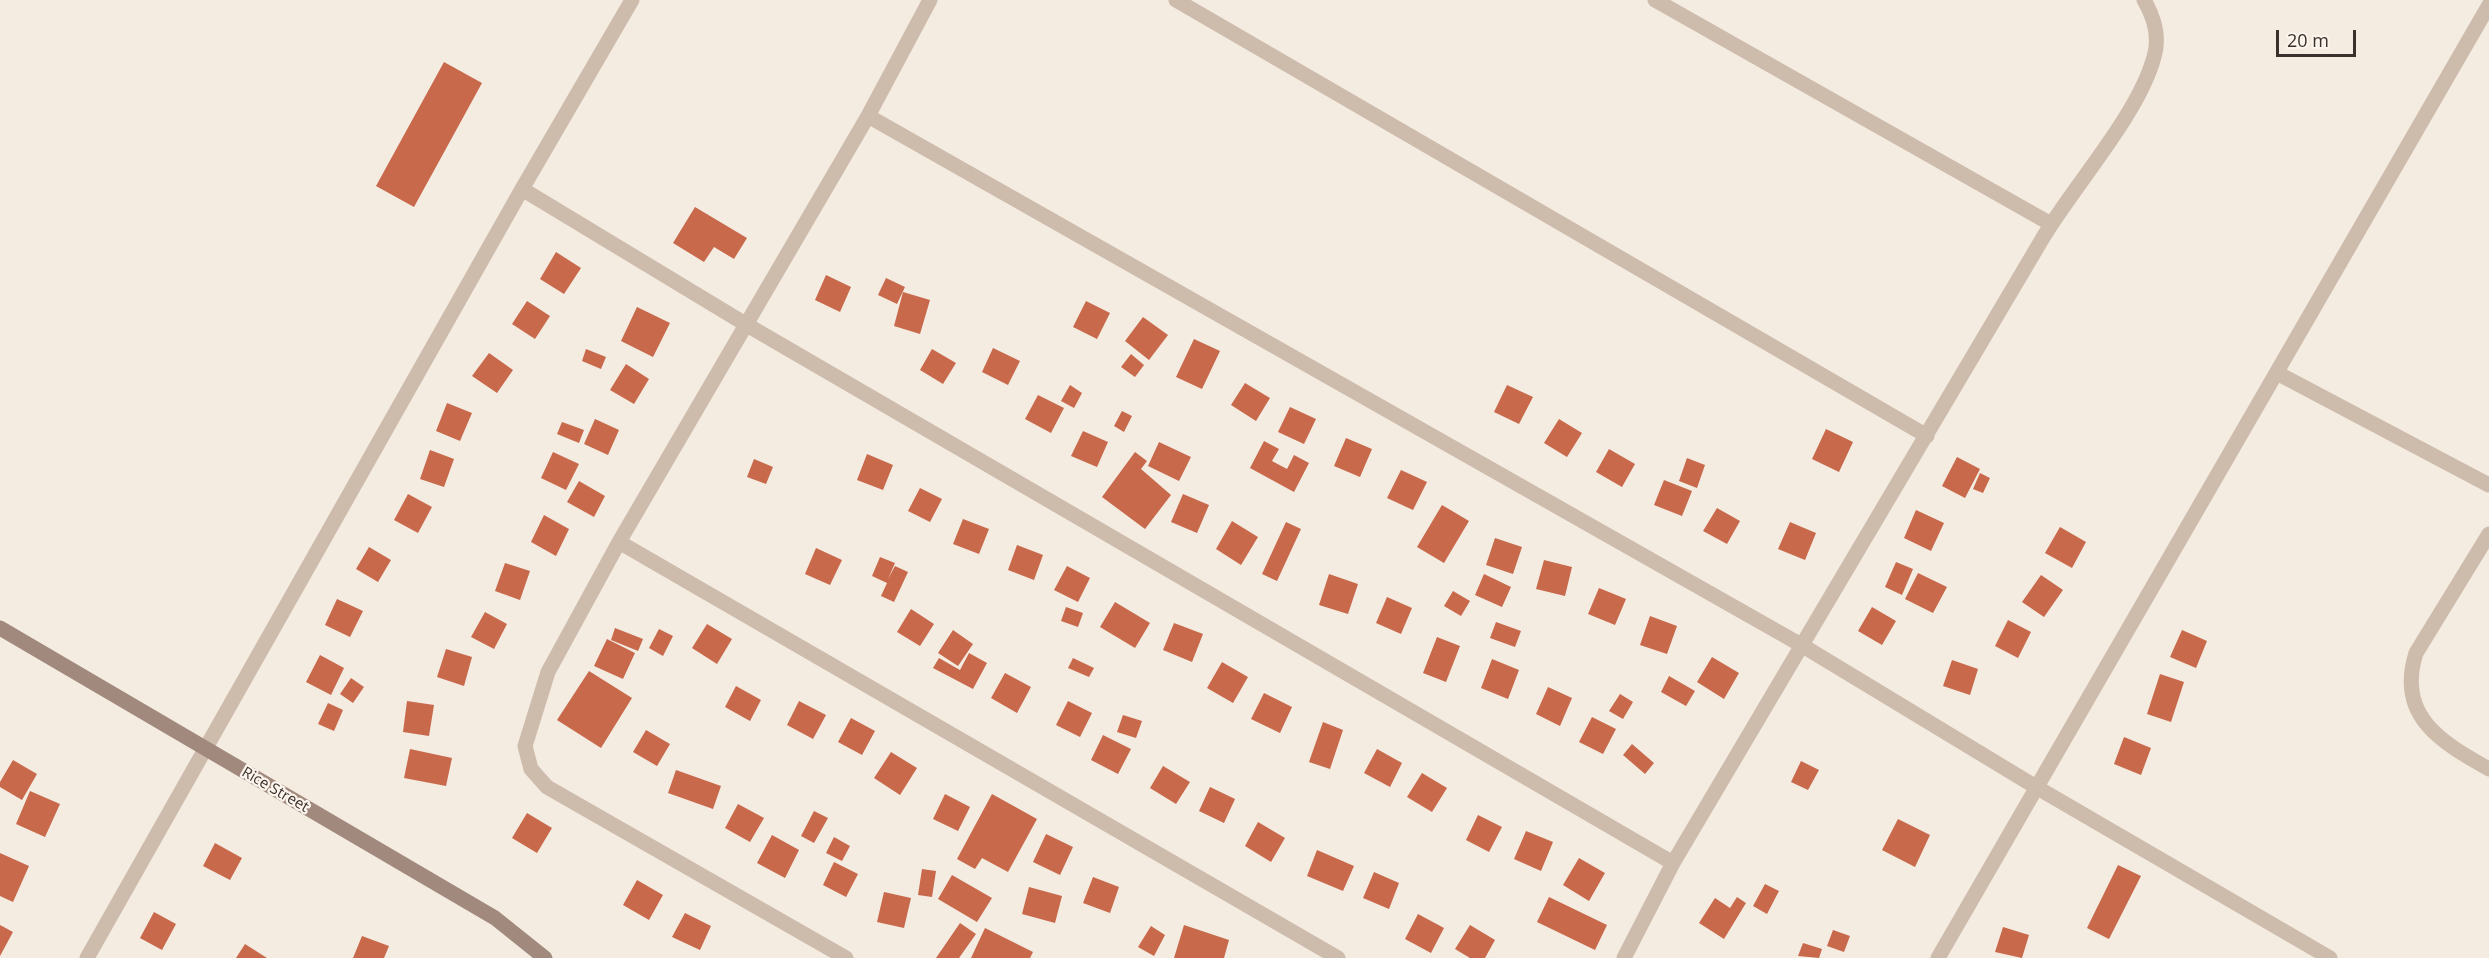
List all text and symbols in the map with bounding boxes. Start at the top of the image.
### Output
scale bar [2279,18,2358,56]
text: 20 m [2287,28,2329,52]
street label: Rice Street [238,764,312,816]

